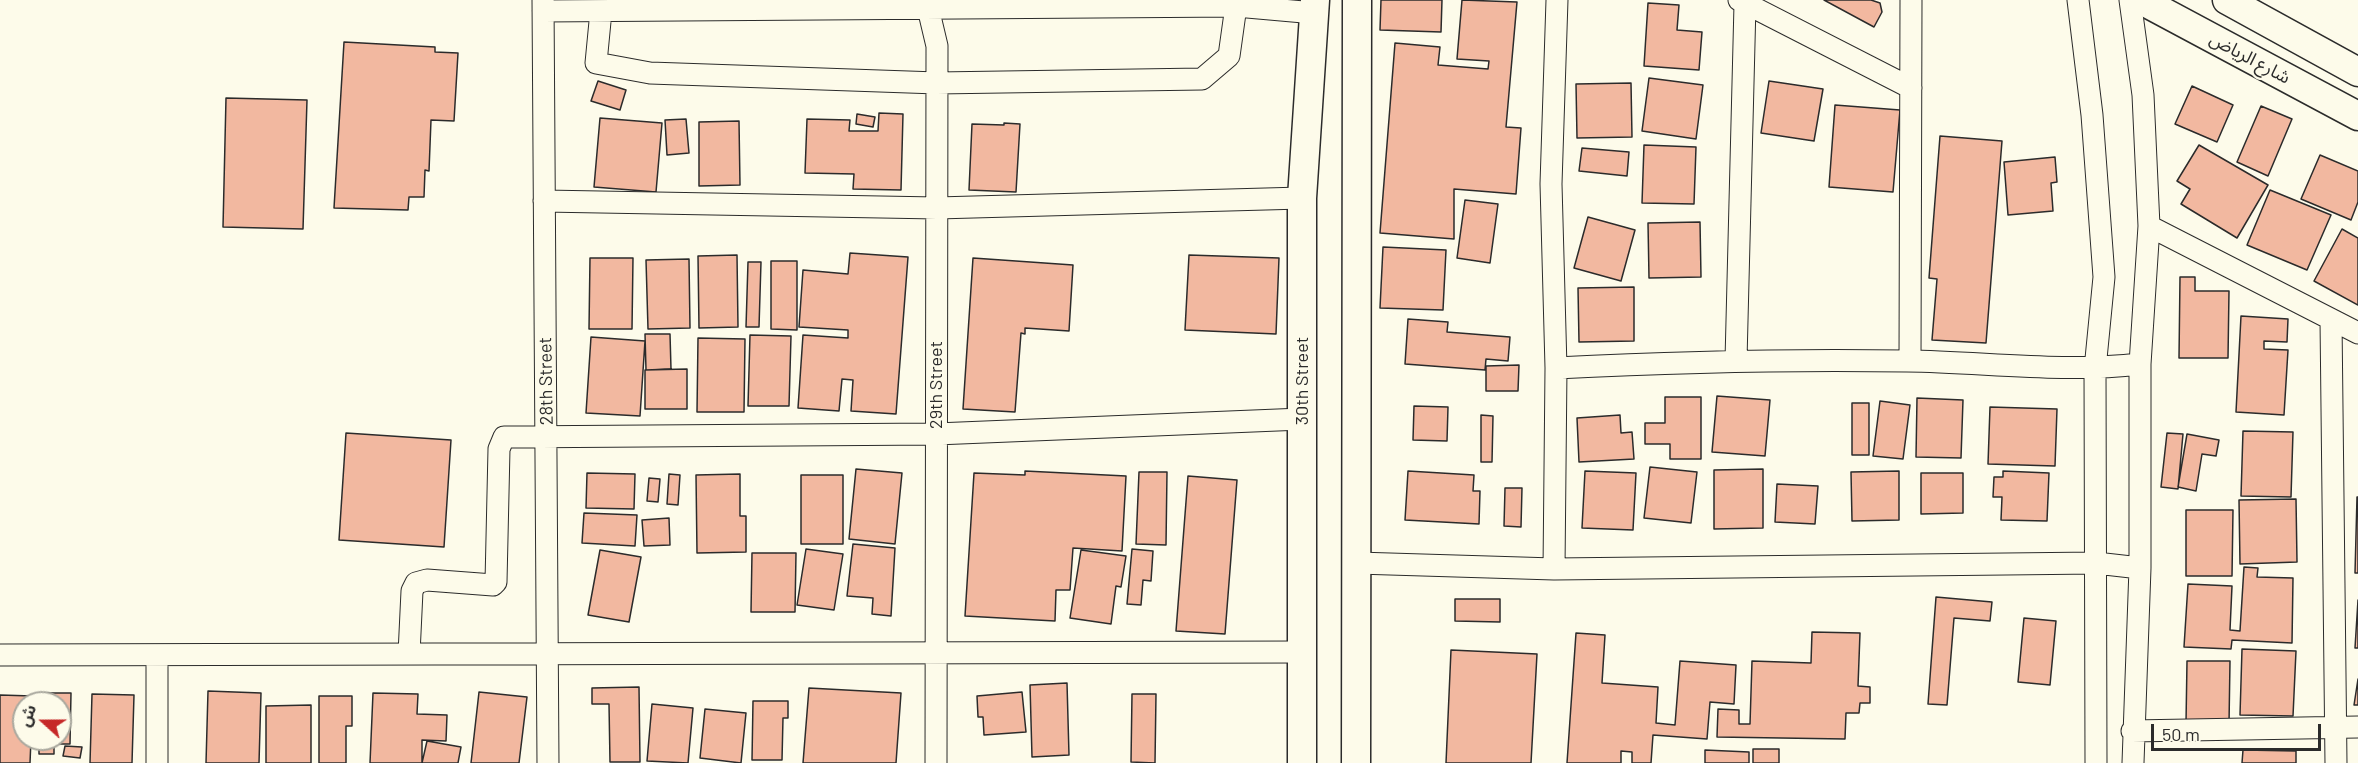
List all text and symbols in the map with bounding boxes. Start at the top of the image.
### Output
street label: شارع الرياض [2206,28,2294,88]
street label: 28th Street [534,337,558,425]
street label: 30th Street [1291,337,1313,425]
street label: 29th Street [925,341,947,429]
north arrow [12,691,72,751]
text: ش [14,701,39,729]
scale bar [2154,712,2324,750]
text: 50 m [2162,723,2200,745]

